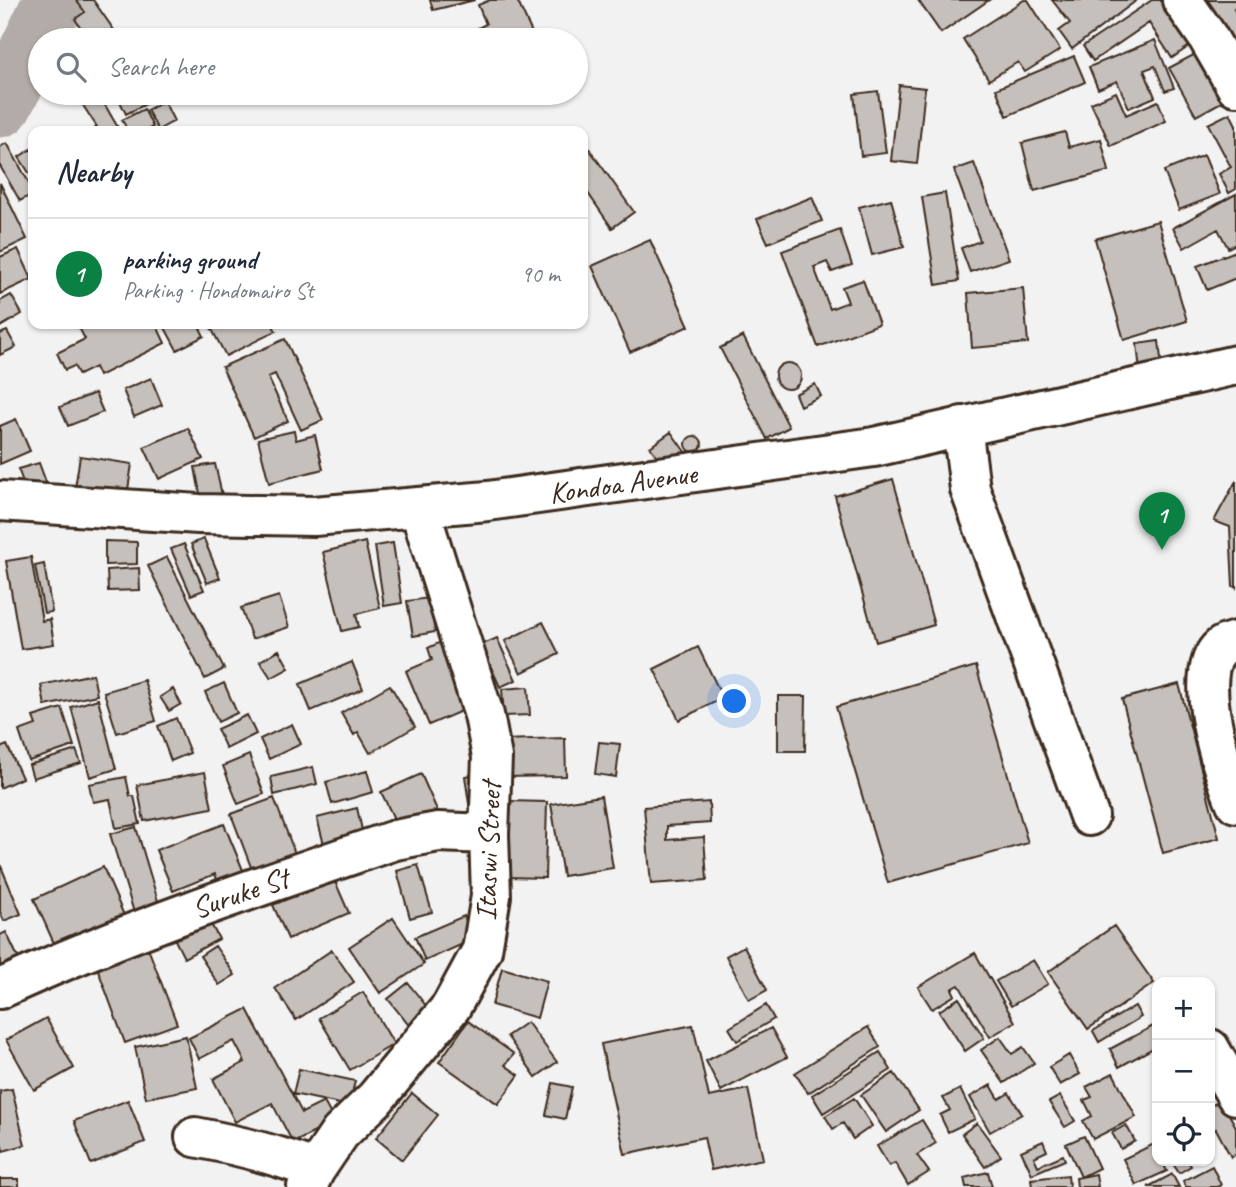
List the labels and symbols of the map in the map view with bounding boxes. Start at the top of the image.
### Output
street label: Kondoa Avenue [547,454,701,512]
pin: 1 [1139,492,1185,550]
your location [717,684,751,718]
street label: Itaswi Street [467,777,510,921]
street label: Suruke St [187,858,297,927]

